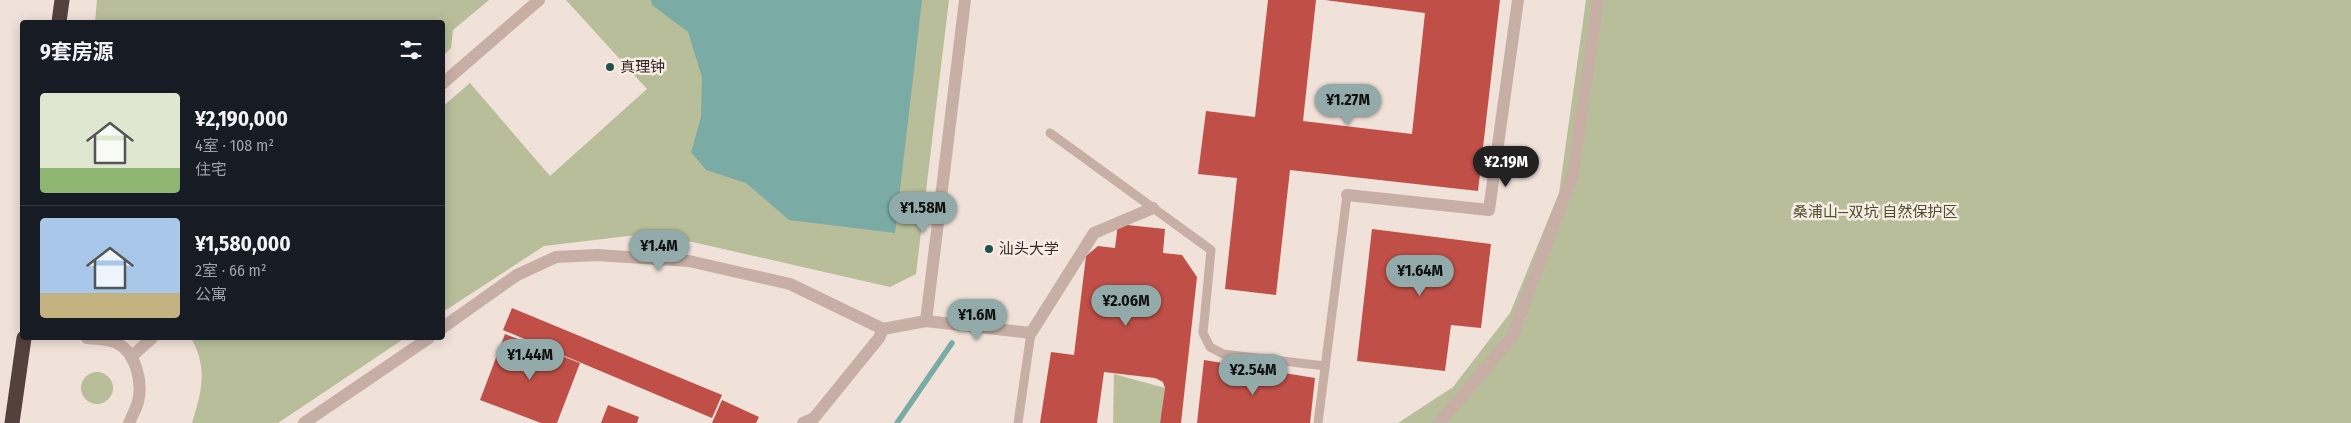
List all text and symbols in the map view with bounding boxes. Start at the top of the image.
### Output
icon: filters [397,36,425,64]
text: 9套房源 [40,39,114,65]
place label: 真理钟 [620,58,665,76]
marker: 真理钟 [604,61,616,73]
pin: ¥1.27M [1307,84,1389,126]
text: ¥1.27M [1326,90,1370,109]
text: ¥2,190,000 [195,106,288,132]
icon: home [80,113,140,173]
text: 4室 · 108 m² [195,136,274,155]
pin: ¥2.19M [1465,146,1547,188]
text: ¥2.19M [1484,152,1528,171]
text: 住宅 [195,160,227,179]
pin: ¥1.58M [882,192,964,234]
text: ¥1.58M [900,198,946,217]
park label: 桑浦山—双坑 自然保护区 [1793,203,1957,221]
pin: ¥1.4M [624,230,694,272]
text: ¥1,580,000 [195,231,291,257]
text: ¥1.4M [640,236,678,255]
icon: home [80,238,140,298]
place label: 汕头大学 [999,240,1059,258]
marker: 汕头大学 [983,243,995,255]
pin: ¥1.64M [1379,254,1461,297]
text: 2室 · 66 m² [195,261,267,280]
text: ¥1.64M [1397,261,1443,280]
pin: ¥2.06M [1085,284,1167,327]
text: 公寓 [195,285,227,304]
text: ¥2.06M [1102,291,1150,310]
pin: ¥1.6M [942,298,1012,341]
text: ¥1.6M [958,305,996,324]
pin: ¥1.44M [489,338,571,381]
text: ¥1.44M [507,345,553,364]
pin: ¥2.54M [1212,354,1294,396]
text: ¥2.54M [1230,360,1276,379]

